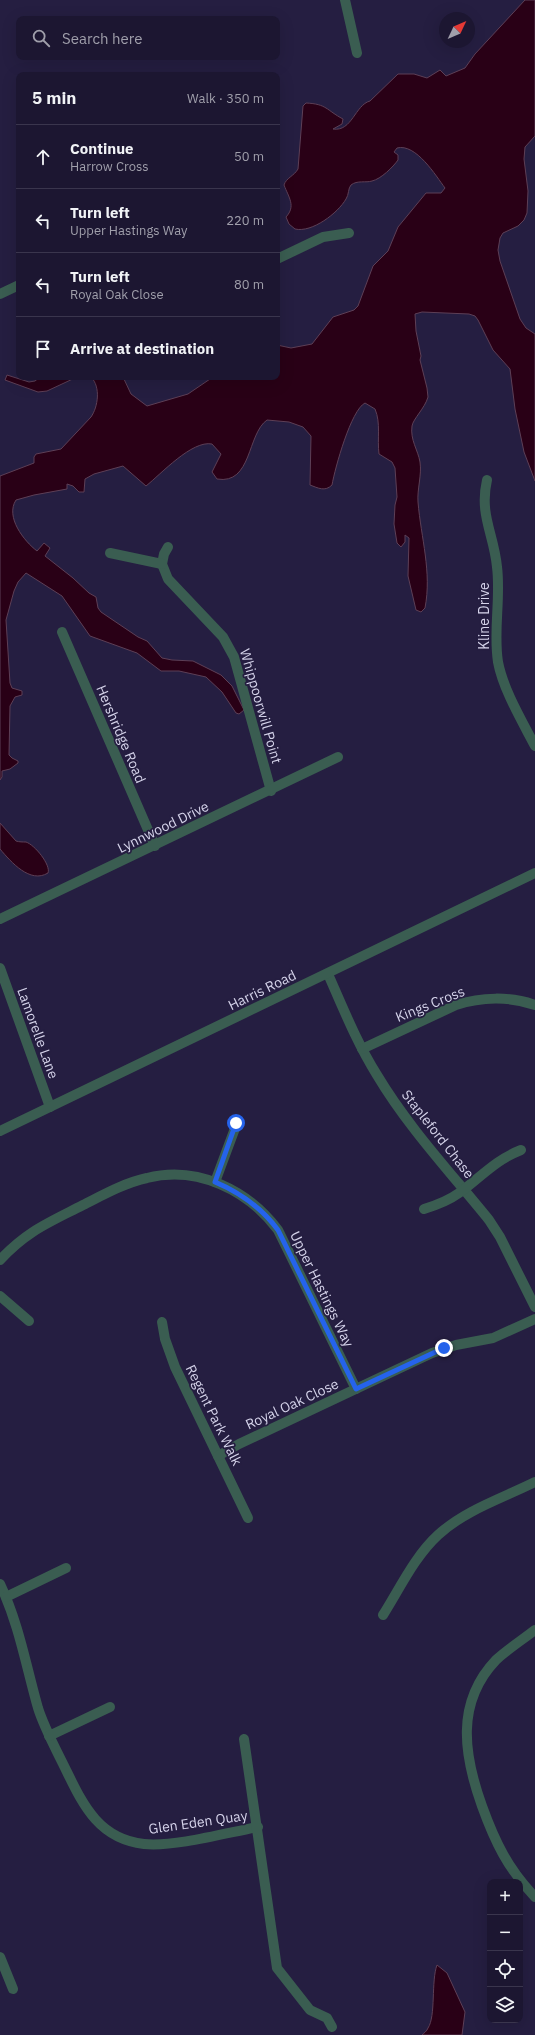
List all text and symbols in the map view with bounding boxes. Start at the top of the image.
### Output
north arrow [439,12,475,48]
search box [16,16,280,60]
icon: search [30,27,52,49]
text: Search here [62,29,142,48]
text: 5 min [32,87,76,109]
text: Walk · 350 m [187,90,264,107]
text: Continue [70,139,134,158]
icon: ahead [32,146,54,168]
text: 50 m [234,148,264,165]
text: Harrow Cross [70,158,149,175]
text: Turn left [70,203,130,222]
icon: left [32,210,54,232]
text: 220 m [226,212,264,229]
text: Upper Hastings Way [70,222,188,239]
text: Turn left [70,267,130,286]
icon: left [32,274,54,296]
text: 80 m [234,276,264,293]
text: Royal Oak Close [70,286,164,303]
icon: arrive [32,338,54,360]
text: Arrive at destination [70,339,214,358]
street label: Kline Drive [475,582,493,650]
street label: Whippoorwill Point [236,647,286,766]
street label: Hershridge Road [92,682,150,786]
street label: Lynnwood Drive [114,797,212,857]
street label: Harris Road [225,966,299,1014]
street label: Kings Cross [393,982,467,1026]
street label: Lamorelle Lane [13,985,63,1081]
street label: Stapleford Chase [398,1086,478,1182]
route start [227,1114,245,1132]
street label: Upper Hastings Way [286,1228,358,1350]
route end [435,1339,453,1357]
street label: Regent Park Walk [182,1362,247,1469]
street label: Royal Oak Close [243,1374,342,1433]
street label: Glen Eden Quay [147,1806,249,1838]
map controls [487,1879,523,2023]
button: + [487,1879,523,1915]
button: − [487,1915,523,1951]
button: locate [487,1951,523,1987]
button: layers [487,1987,523,2023]

